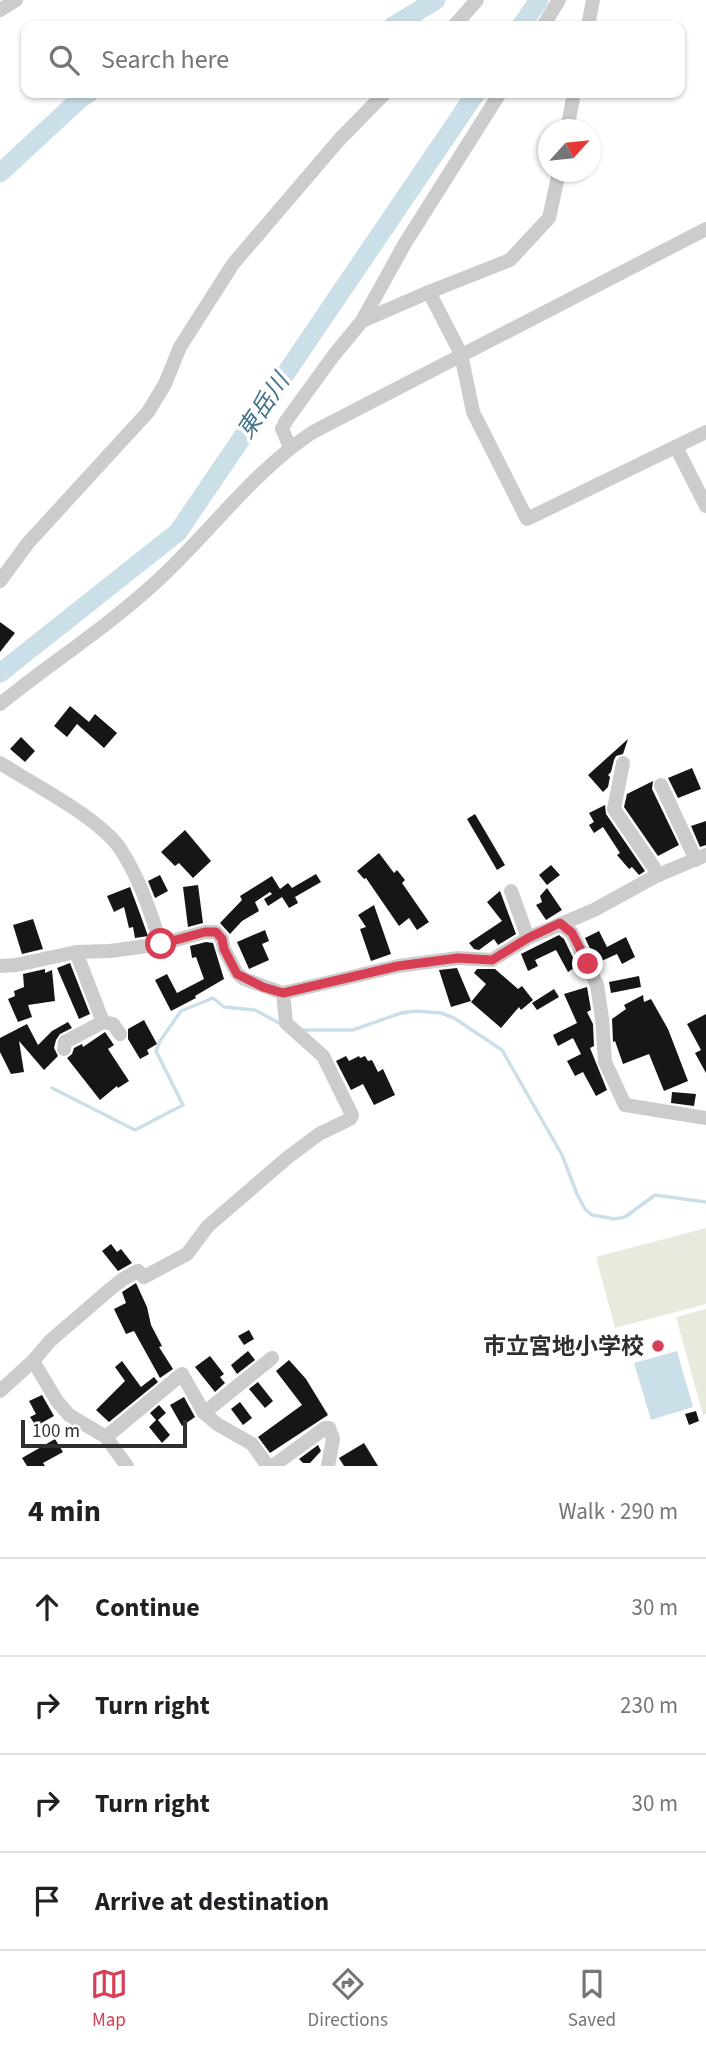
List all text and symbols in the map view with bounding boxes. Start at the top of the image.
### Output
search box [21,21,685,98]
icon: search [45,41,83,79]
text: Search here [101,41,229,78]
north arrow [538,119,601,182]
water label: 東岳川 [229,364,300,446]
route start [145,928,176,959]
route end [572,948,603,979]
place label: 市立宮地小学校 [483,1330,644,1363]
marker: 市立宮地小学校 [650,1338,666,1354]
scale bar [21,1417,187,1449]
text: 100 m [32,1418,80,1445]
text: 4 min [28,1490,101,1533]
text: Walk · 290 m [559,1495,678,1528]
icon: ahead [28,1588,66,1626]
text: Continue [95,1589,200,1626]
text: 30 m [631,1591,678,1624]
icon: right [28,1686,66,1724]
text: Turn right [95,1687,210,1724]
text: 230 m [620,1689,678,1722]
icon: right [28,1784,66,1822]
text: Turn right [95,1785,210,1822]
text: 30 m [631,1787,678,1820]
icon: arrive [28,1882,66,1920]
text: Arrive at destination [95,1883,329,1920]
tab: Map [90,1965,128,2034]
tab: Directions [308,1965,388,2034]
tab: Saved [568,1965,616,2034]

